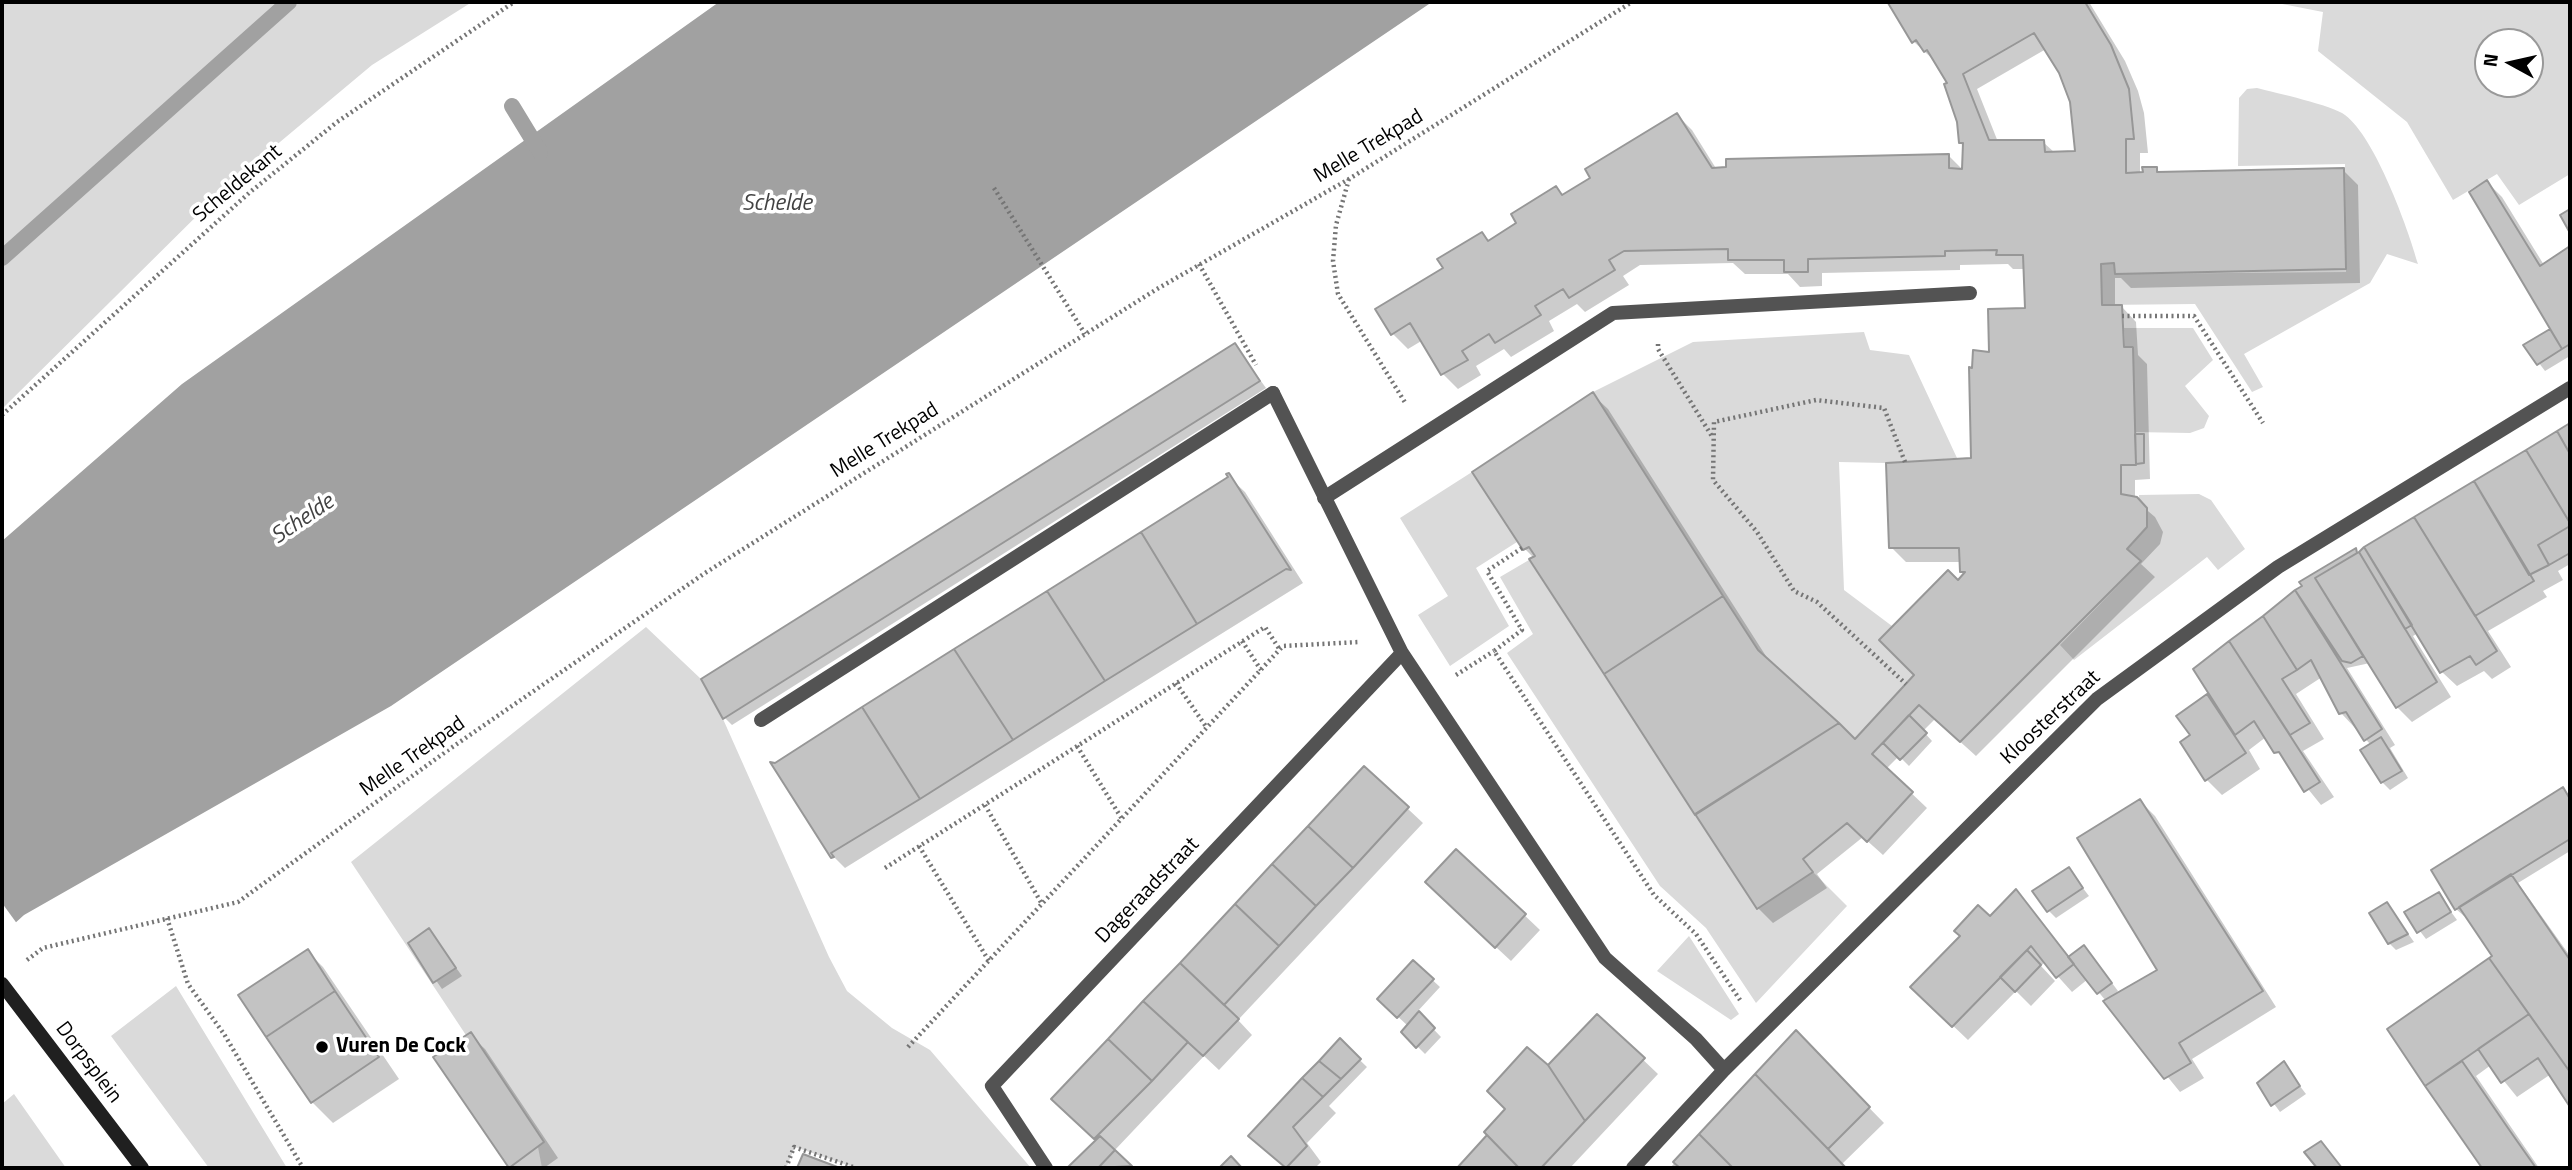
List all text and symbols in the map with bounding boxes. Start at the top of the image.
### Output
north arrow [2474,28,2544,98]
text: N [2474,52,2505,69]
street label: Melle Trekpad [1310,105,1428,189]
street label: Scheldekant [189,140,287,228]
water label: Schelde [742,190,812,218]
street label: Melle Trekpad [826,398,944,484]
water label: Schelde [266,489,340,551]
street label: Kloosterstraat [1996,666,2106,770]
street label: Melle Trekpad [356,711,470,803]
street label: Dageraadstraat [1091,833,1205,949]
street label: Dorpsplein [49,1017,127,1109]
place label: Vuren De Cock [336,1034,466,1060]
marker: Vuren De Cock [314,1039,330,1055]

